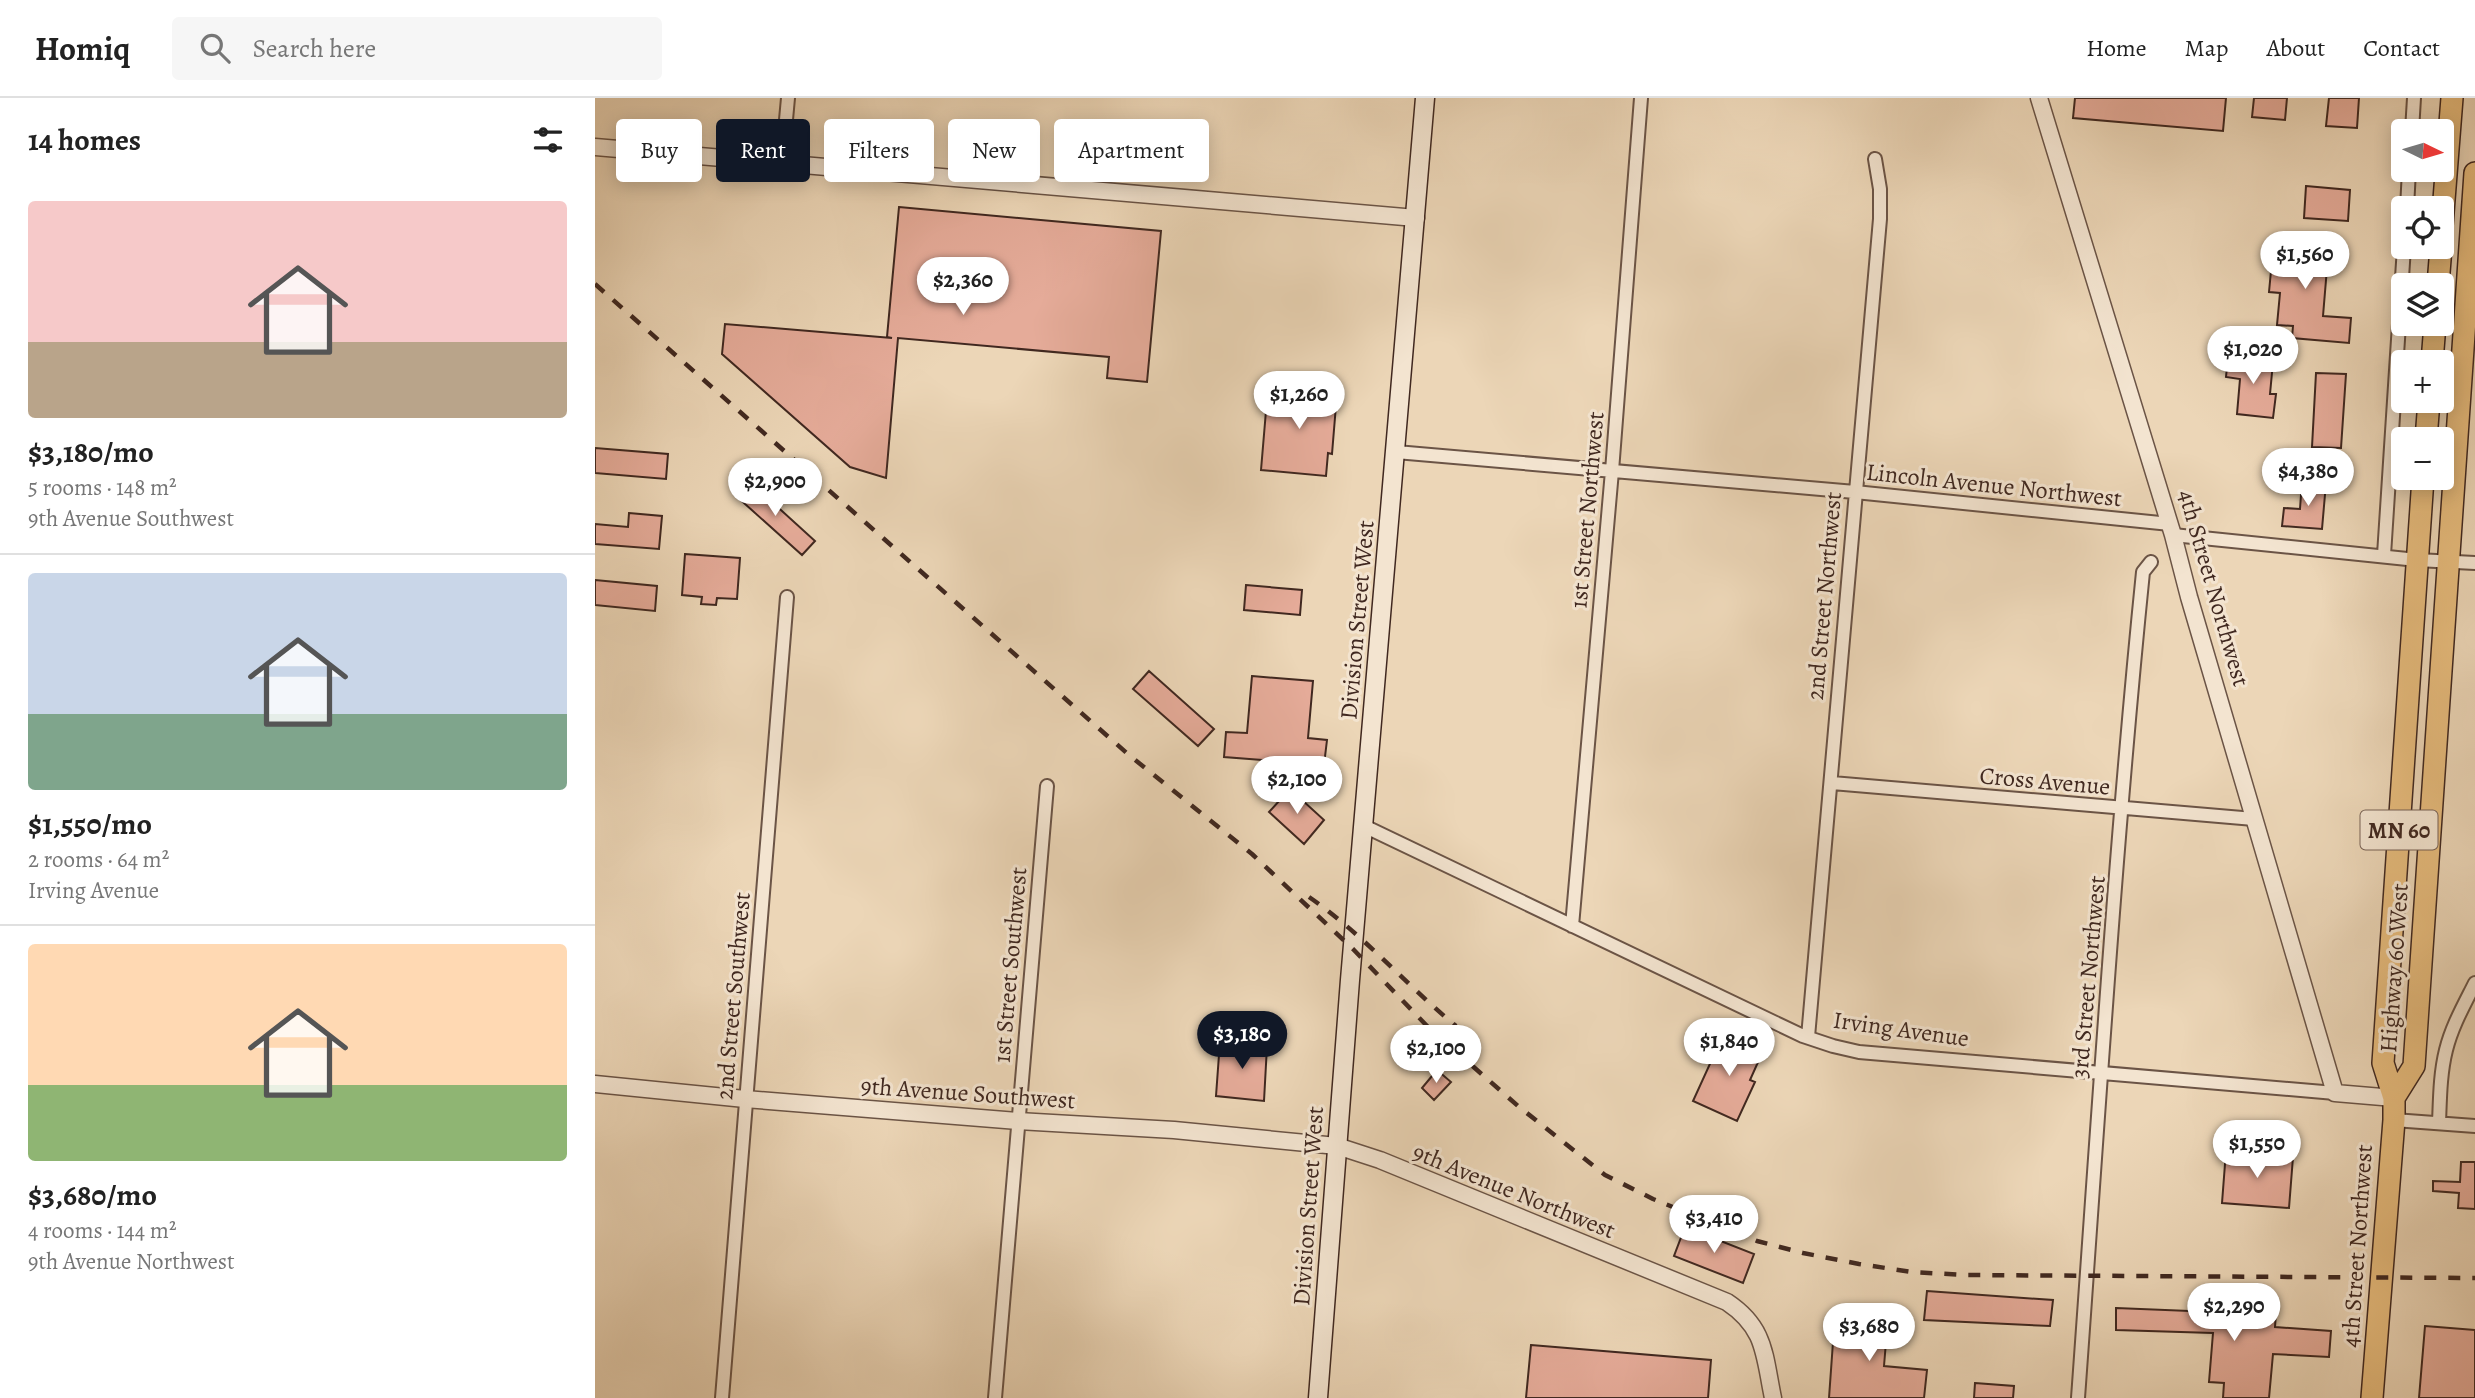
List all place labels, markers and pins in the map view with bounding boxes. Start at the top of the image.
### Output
pin: $1,560 [2248,232,2362,291]
pin: $2,360 [906,258,1020,317]
pin: $1,020 [2196,327,2310,386]
pin: $1,260 [1242,372,1356,431]
pin: $4,380 [2251,448,2365,508]
pin: $2,900 [718,458,832,518]
pin: $2,100 [1240,756,1354,816]
pin: $3,180 [1185,1012,1299,1071]
pin: $1,840 [1672,1018,1786,1078]
pin: $2,100 [1379,1026,1493,1085]
pin: $1,550 [2200,1121,2314,1180]
pin: $3,410 [1657,1196,1771,1255]
pin: $2,290 [2177,1284,2291,1343]
pin: $3,680 [1812,1304,1926,1363]

